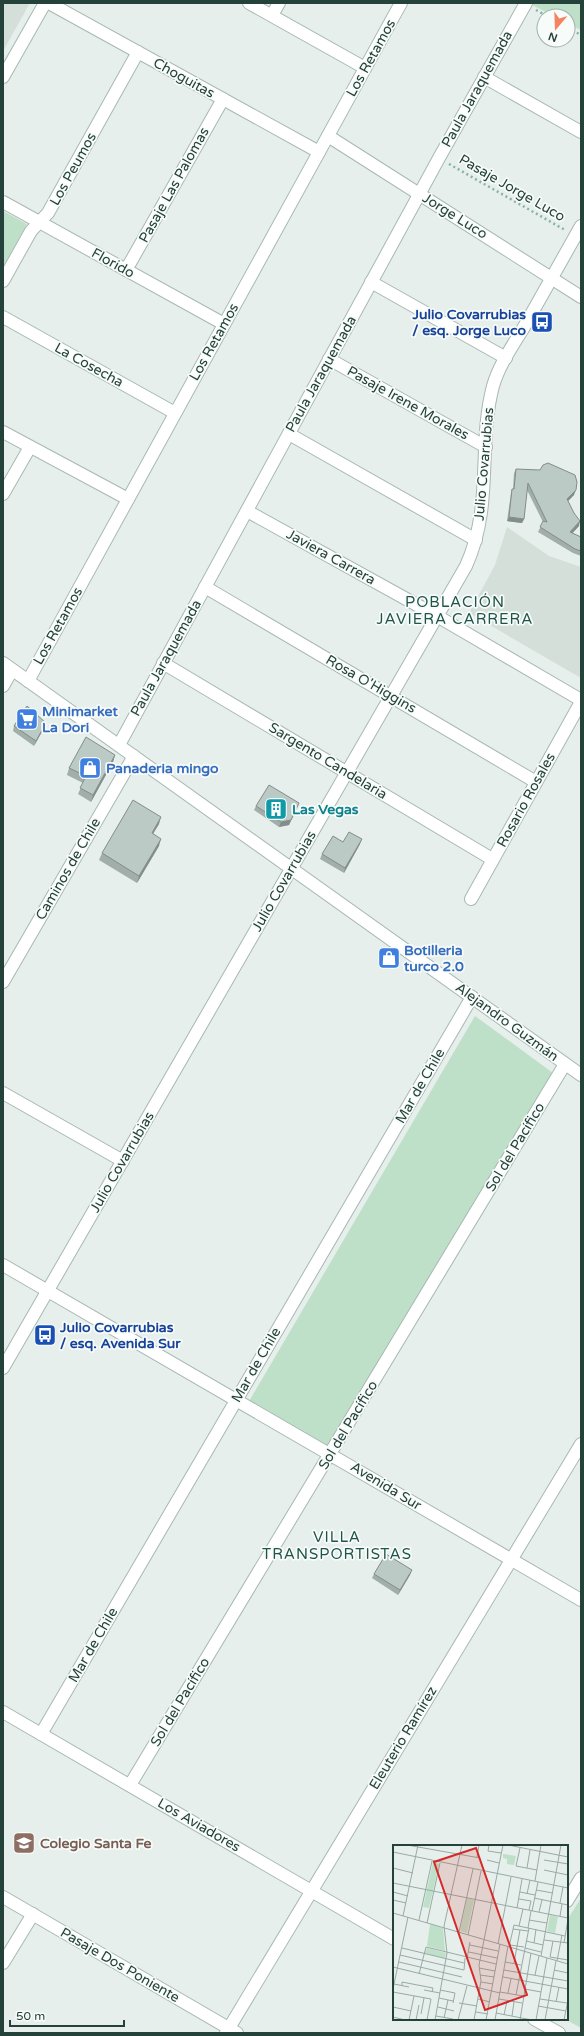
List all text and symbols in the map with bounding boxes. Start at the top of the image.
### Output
north arrow [536,8,576,48]
street label: Los Retamos [343,16,399,100]
street label: Paula Jaraquemada [438,28,516,150]
text: N [547,29,559,45]
street label: Choguitas [150,54,218,102]
street label: Pasaje Las Palomas [135,124,213,246]
street label: Los Peumos [46,129,100,208]
street label: Pasaje Jorge Luco [456,151,568,225]
street label: Jorge Luco [420,190,490,242]
street label: Florido [88,244,138,282]
street label: Los Retamos [186,300,242,384]
place label: Julio Covarrubias / esq. Jorge Luco [412,306,526,339]
bus stop icon: Julio Covarrubias / esq. Jorge Luco [529,309,555,335]
street label: Paula Jaraquemada [282,313,360,435]
street label: La Cosecha [52,339,126,391]
street label: Pasaje Irene Morales [344,362,472,444]
street label: Julio Covarrubias [471,406,497,521]
street label: Javiera Carrera [283,526,379,588]
street label: Los Retamos [30,584,86,668]
district label: POBLACIÓN JAVIERA CARRERA [377,593,533,628]
street label: Paula Jaraquemada [127,597,205,719]
street label: Rosa O'Higgins [323,651,419,717]
place label: Minimarket La Dori [42,703,118,736]
supermarket icon: Minimarket La Dori [14,706,40,732]
street label: Sargento Candelaria [266,719,390,803]
street label: Rosario Rosales [493,750,559,850]
shop icon: Panaderia mingo [77,755,103,781]
place label: Panaderia mingo [106,760,219,777]
building icon: Las Vegas [263,796,289,822]
place label: Las Vegas [292,801,359,818]
street label: Caminos de Chile [32,815,104,923]
street label: Julio Covarrubias [248,827,320,934]
place label: Botilleria turco 2.0 [403,942,464,975]
shop icon: Botilleria turco 2.0 [376,945,402,971]
street label: Alejandro Guzmán [452,979,562,1065]
street label: Mar de Chile [392,1045,448,1127]
street label: Sol del Pacífico [482,1099,548,1195]
street label: Julio Covarrubias [86,1108,158,1215]
place label: Julio Covarrubias / esq. Avenida Sur [59,1319,181,1352]
bus stop icon: Julio Covarrubias / esq. Avenida Sur [32,1322,58,1348]
street label: Mar de Chile [228,1324,284,1406]
street label: Sol del Pacífico [315,1377,381,1473]
street label: Avenida Sur [347,1458,425,1514]
district label: VILLA TRANSPORTISTAS [262,1528,412,1563]
street label: Mar de Chile [65,1604,121,1686]
street label: Sol del Pacífico [147,1654,213,1750]
street label: Eleuterio Ramírez [366,1683,440,1793]
street label: Los Aviadores [155,1794,244,1856]
school or university icon: Colegio Santa Fe [11,1830,37,1856]
place label: Colegio Santa Fe [40,1835,152,1852]
inset map [393,1845,568,2020]
street label: Pasaje Dos Poniente [57,1924,183,2006]
scale bar [10,2002,124,2028]
text: 50 m [16,2009,45,2023]

